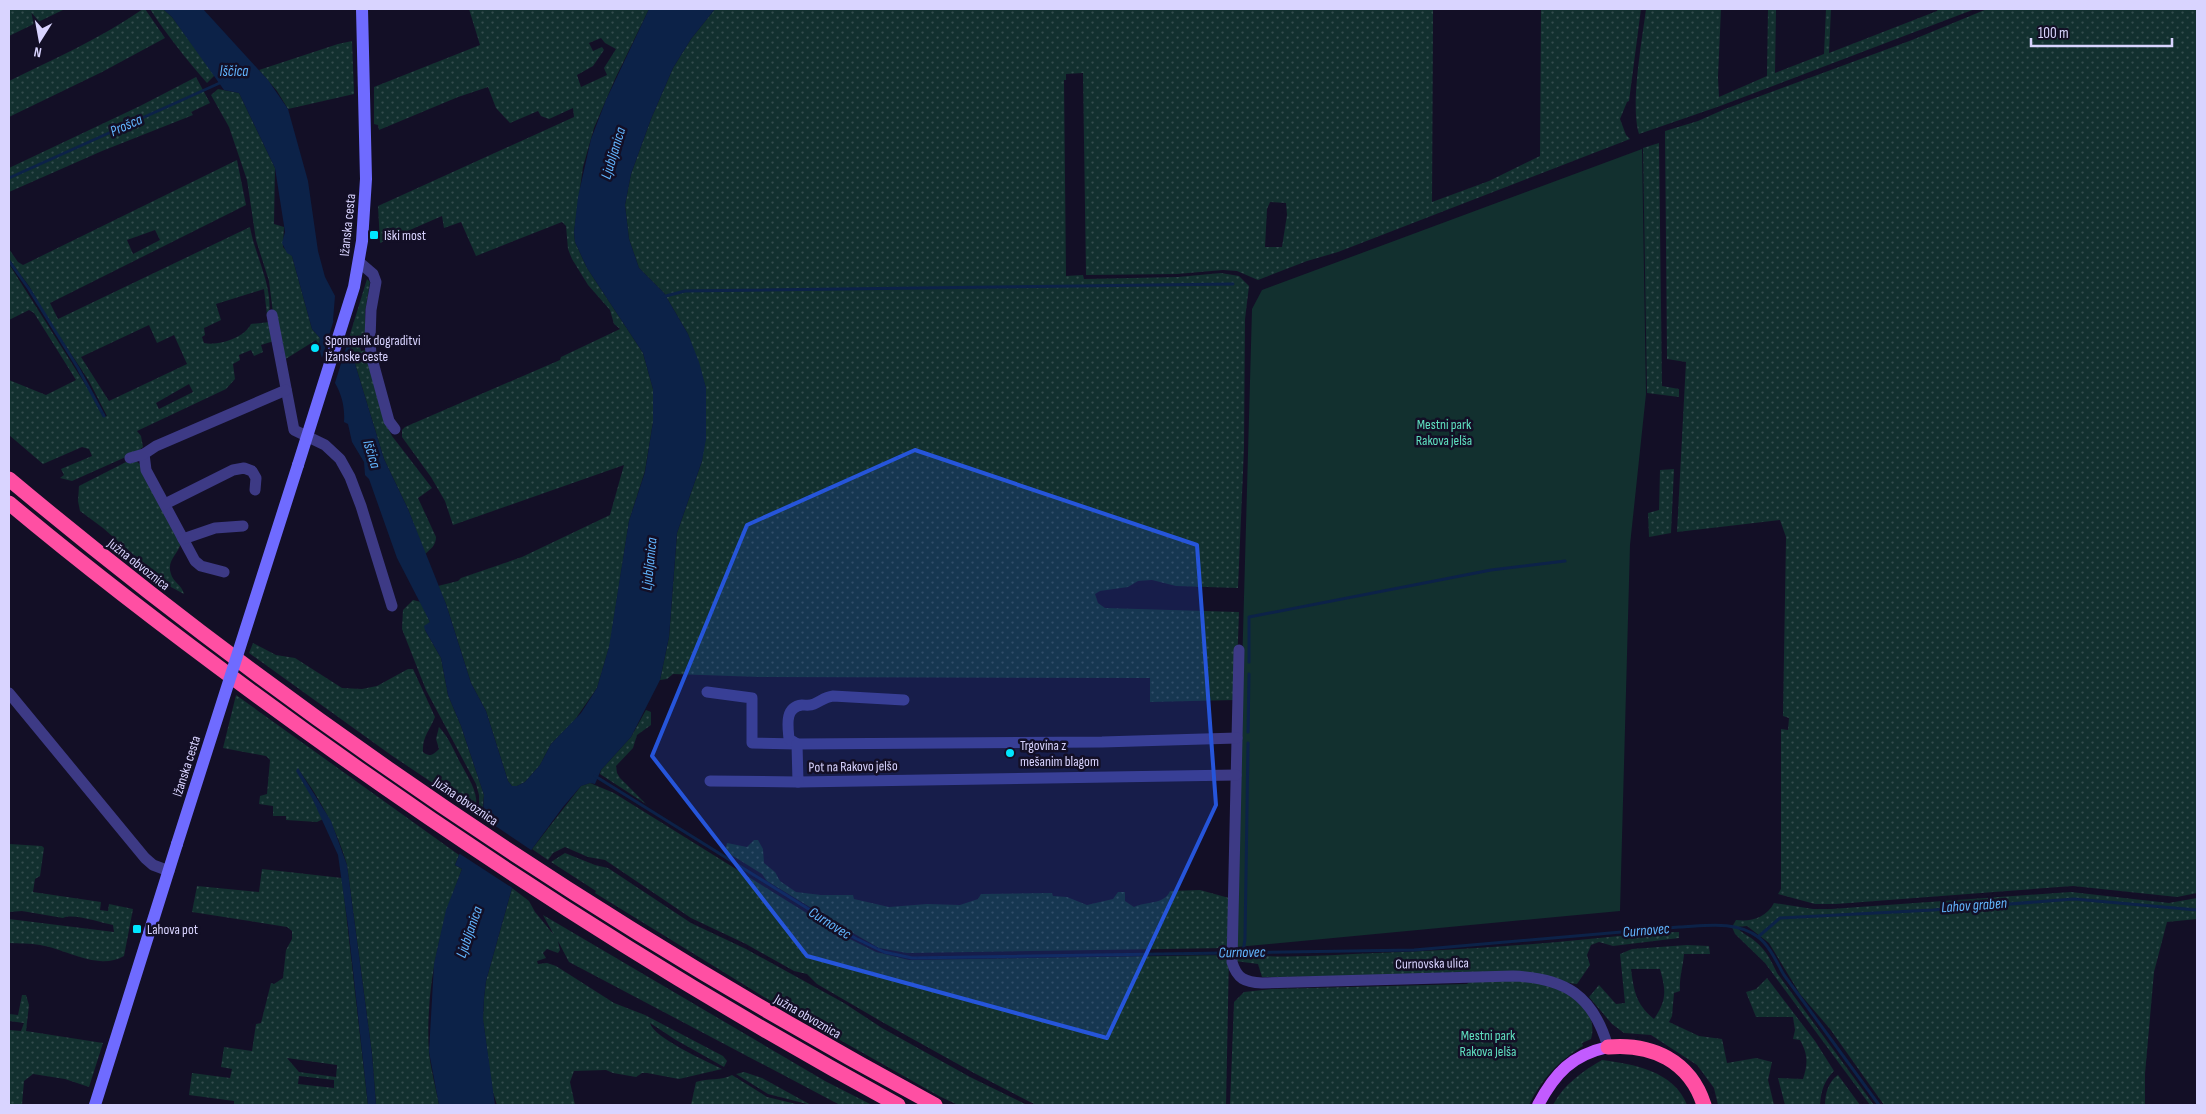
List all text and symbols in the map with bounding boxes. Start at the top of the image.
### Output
north arrow [15,15,65,65]
scale bar [2031,15,2172,47]
text: 100 m [2038,24,2069,43]
text: N [32,43,43,61]
water label: Iščica [220,62,248,81]
water label: Prošca [107,110,145,141]
water label: Ljubljanica [597,125,630,181]
street label: Ižanska cesta [336,193,359,257]
place label: Iški most [384,227,426,244]
marker: Iški most [368,229,380,241]
place label: Spomenik dograditvi Ižanske ceste [325,332,421,365]
marker: Spomenik dograditvi Ižanske ceste [309,342,321,354]
park label: Mestni park Rakova jelša [1416,416,1472,449]
water label: Iščica [358,438,385,471]
street label: Južna obvoznica [103,534,173,594]
water label: Ljubljanica [637,537,662,592]
street label: Ižanska cesta [169,734,204,799]
place label: Trgovina z mešanim blagom [1020,737,1099,770]
marker: Trgovina z mešanim blagom [1004,747,1016,759]
street label: Pot na Rakovo jelšo [808,757,898,776]
street label: Južna obvoznica [429,773,501,829]
water label: Lahov graben [1940,894,2008,917]
water label: Curnovec [805,903,855,944]
water label: Ljubljanica [452,904,487,960]
water label: Curnovec [1622,919,1670,942]
place label: Lahova pot [147,921,198,938]
marker: Lahova pot [131,923,143,935]
water label: Curnovec [1218,943,1266,962]
street label: Curnovska ulica [1395,954,1469,973]
street label: Južna obvoznica [770,990,844,1042]
park label: Mestni park Rakova Jelša [1460,1027,1516,1060]

